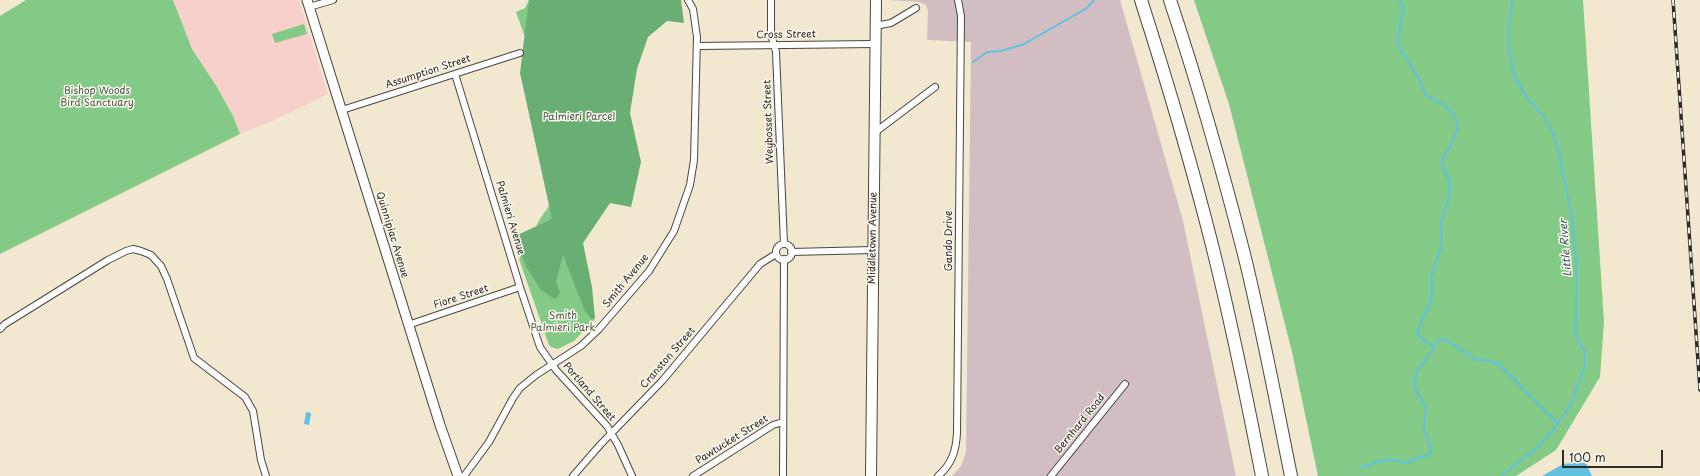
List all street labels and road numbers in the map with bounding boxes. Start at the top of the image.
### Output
street label: Cross Street [756,28,816,42]
street label: Assumption Street [384,53,472,91]
street label: Weybosset Street [762,80,776,164]
street label: Palmieri Avenue [493,179,527,257]
street label: Quinnipiac Avenue [373,190,411,280]
street label: Middletown Avenue [866,192,880,284]
street label: Gando Drive [943,211,955,271]
street label: Smith Avenue [601,252,651,310]
street label: Fiore Street [432,282,490,312]
street label: Cranston Street [638,325,698,391]
street label: Portland Street [560,360,618,424]
street label: Bernhard Road [1052,392,1108,456]
street label: Pawtucket Street [694,413,770,467]

